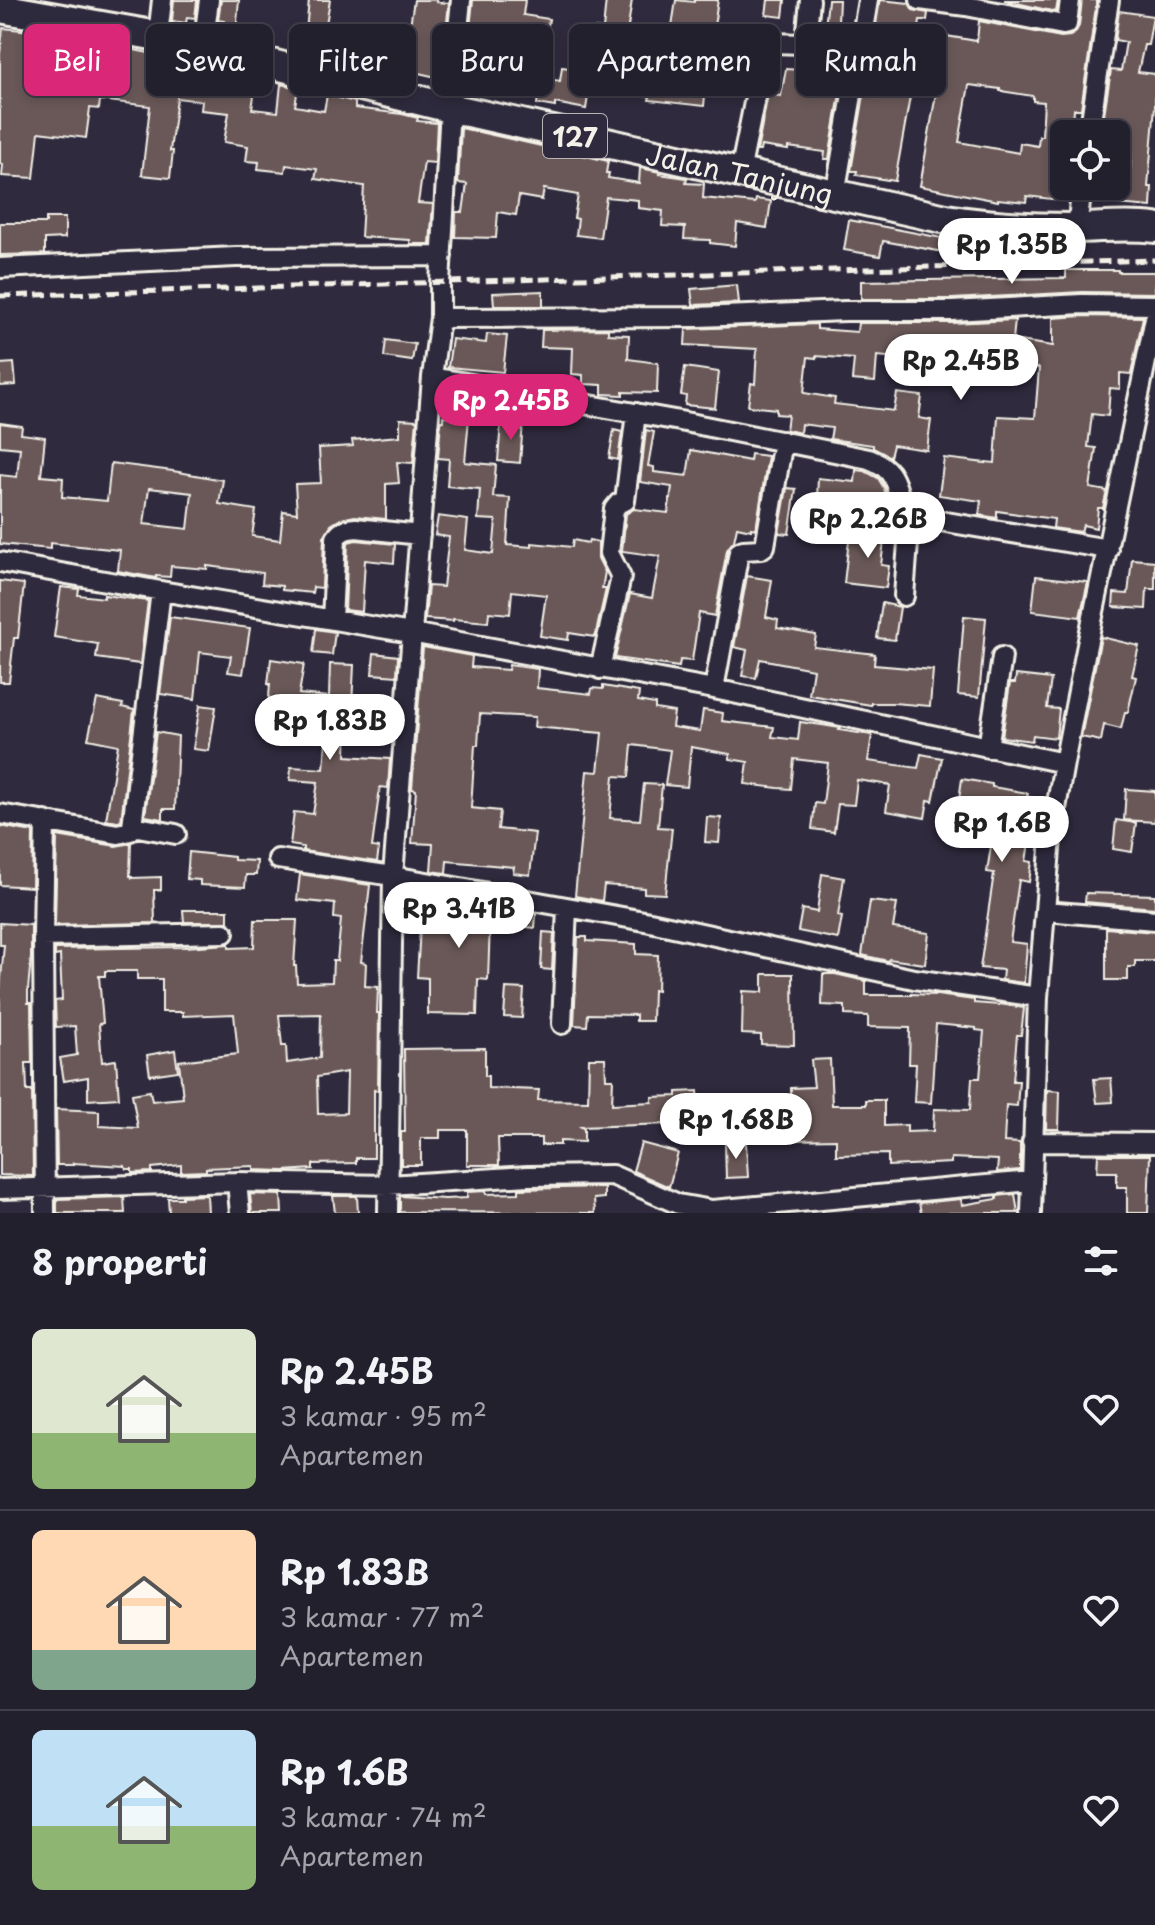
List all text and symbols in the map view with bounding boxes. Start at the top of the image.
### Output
chip: Beli [24,24,130,96]
chip: Sewa [146,24,273,96]
chip: Filter [289,24,416,96]
chip: Baru [432,24,553,96]
chip: Apartemen [569,24,780,96]
chip: Rumah [796,24,946,96]
road number: 127 [543,114,607,158]
map controls [1050,120,1130,200]
button: locate [1050,120,1130,200]
street label: Jalan Tanjung [642,131,837,215]
pin: Rp 1.35B [929,218,1095,286]
text: Rp 1.35B [956,224,1068,263]
pin: Rp 2.45B [878,334,1044,402]
text: Rp 2.45B [902,340,1020,379]
pin: Rp 2.45B [428,374,594,442]
text: Rp 2.45B [452,380,570,419]
pin: Rp 2.26B [785,492,951,560]
text: Rp 2.26B [808,498,928,537]
pin: Rp 1.83B [247,694,413,762]
text: Rp 1.83B [273,700,387,739]
pin: Rp 1.6B [928,796,1076,864]
text: Rp 1.6B [953,802,1051,841]
pin: Rp 3.41B [376,882,542,950]
text: Rp 3.41B [402,888,516,927]
pin: Rp 1.68B [653,1093,819,1161]
text: Rp 1.68B [678,1099,794,1138]
text: 8 properti [32,1235,207,1287]
icon: filters [1079,1239,1123,1283]
text: Rp 2.45B [280,1344,434,1396]
icon: home [96,1361,192,1457]
icon: heart [1079,1387,1123,1431]
text: 3 kamar · 95 m² [280,1396,487,1435]
text: Apartemen [280,1435,424,1474]
text: Rp 1.83B [280,1545,429,1597]
icon: home [96,1562,192,1658]
icon: heart [1079,1588,1123,1632]
text: 3 kamar · 77 m² [280,1597,484,1636]
text: Apartemen [280,1636,424,1675]
text: Rp 1.6B [280,1745,409,1797]
icon: home [96,1762,192,1858]
icon: heart [1079,1788,1123,1832]
text: 3 kamar · 74 m² [280,1797,487,1836]
text: Apartemen [280,1836,424,1875]

